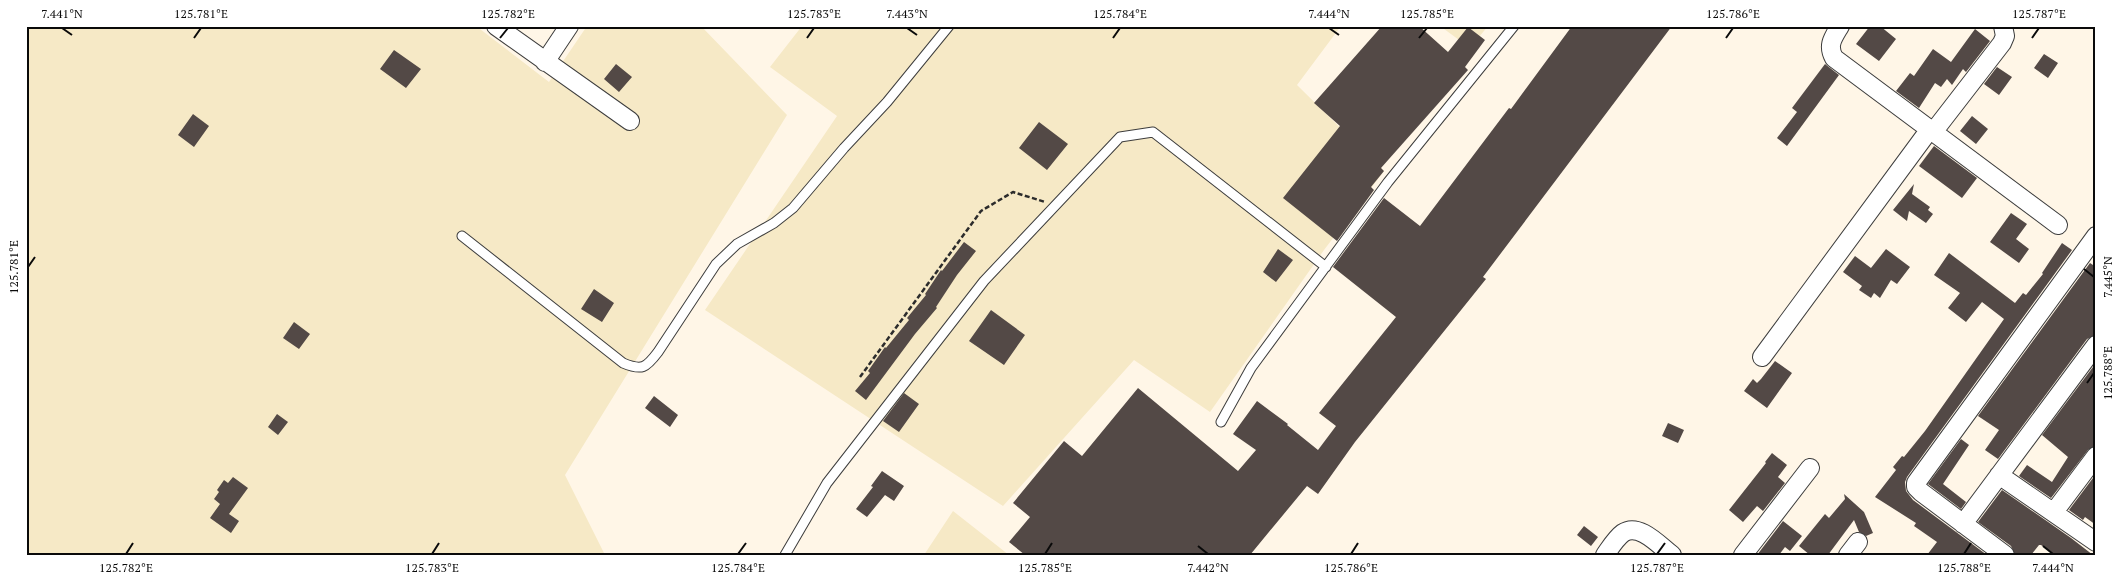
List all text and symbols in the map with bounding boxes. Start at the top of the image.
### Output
text: 7.441°N [41,6,83,21]
text: 125.781°E [174,6,228,21]
text: 125.782°E [481,6,535,21]
text: 125.783°E [787,6,841,21]
text: 7.443°N [886,6,928,21]
text: 125.784°E [1093,6,1147,21]
text: 7.444°N [1308,6,1350,21]
text: 125.785°E [1400,6,1454,21]
text: 125.786°E [1706,6,1760,21]
text: 125.787°E [2012,6,2066,21]
text: 125.781°E [6,240,21,294]
text: 7.445°N [2100,256,2115,298]
text: 125.788°E [2100,346,2115,400]
text: 125.782°E [99,560,153,575]
text: 125.783°E [405,560,459,575]
text: 125.784°E [711,560,765,575]
text: 125.785°E [1018,560,1072,575]
text: 7.442°N [1187,560,1229,575]
text: 125.786°E [1324,560,1378,575]
text: 125.787°E [1630,560,1684,575]
text: 125.788°E [1937,560,1991,575]
text: 7.444°N [2032,560,2074,575]

